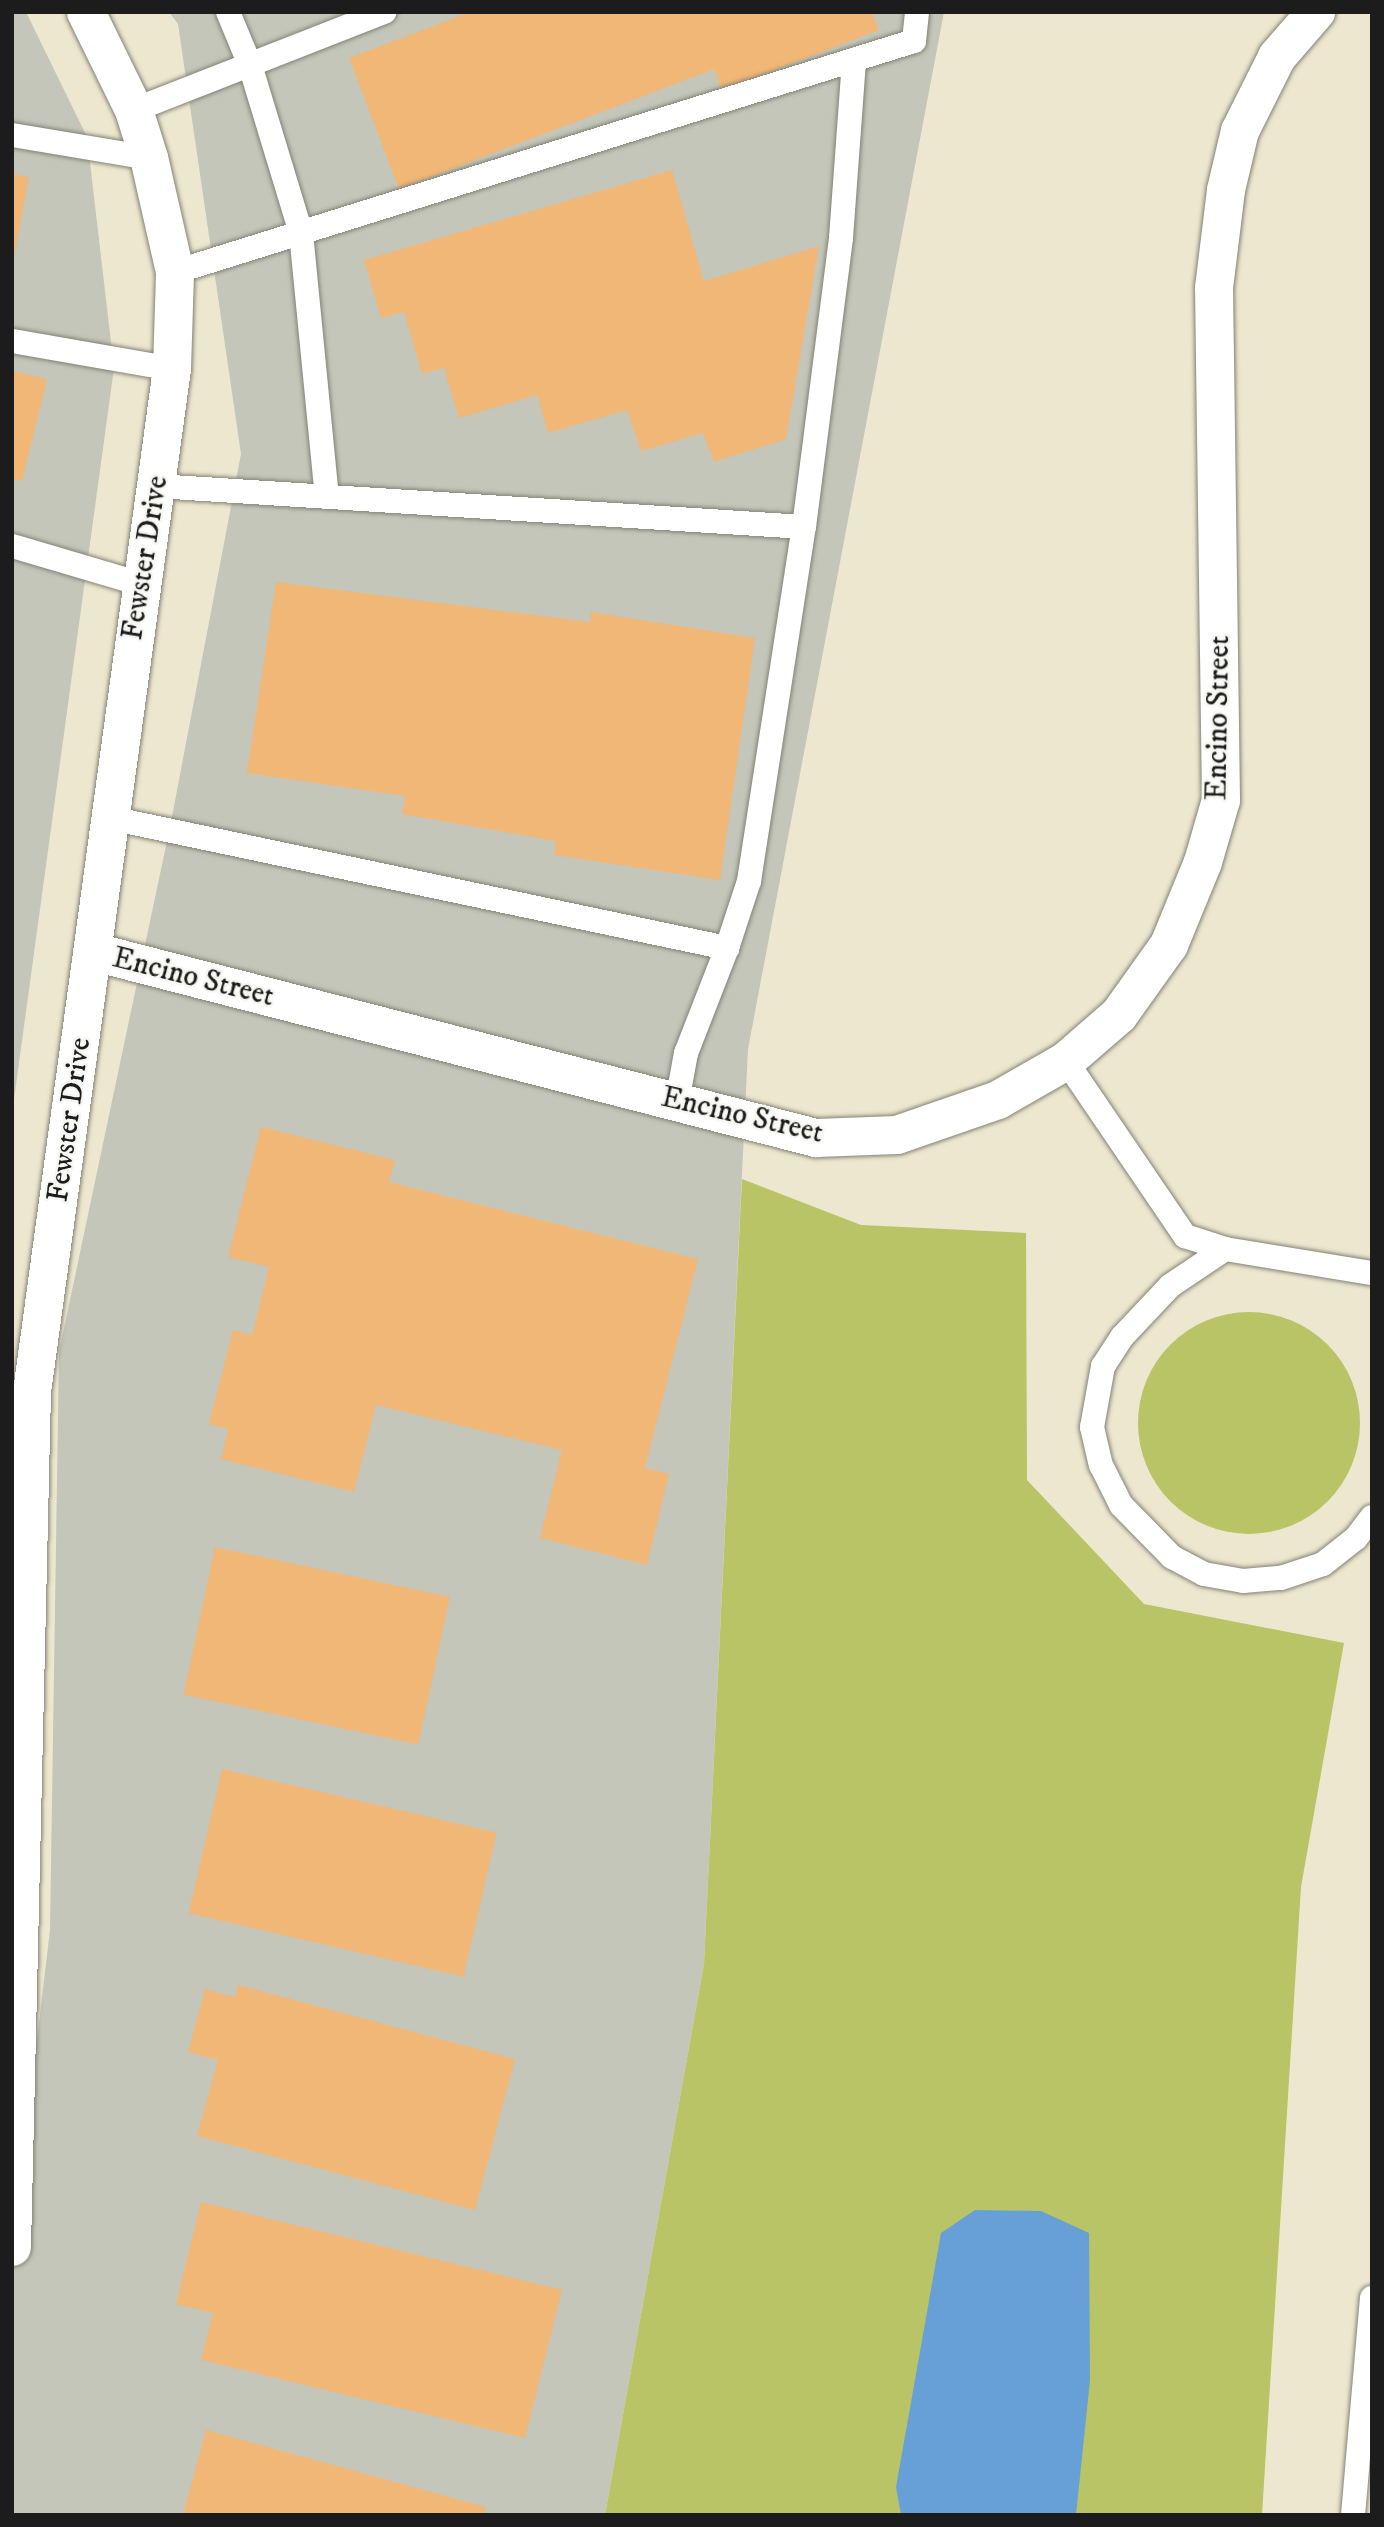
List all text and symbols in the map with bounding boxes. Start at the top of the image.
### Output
street label: Fewster Drive [115,473,177,643]
street label: Encino Street [1200,635,1238,801]
street label: Encino Street [109,941,277,1015]
street label: Fewster Drive [41,1035,99,1205]
street label: Encino Street [658,1080,826,1152]

